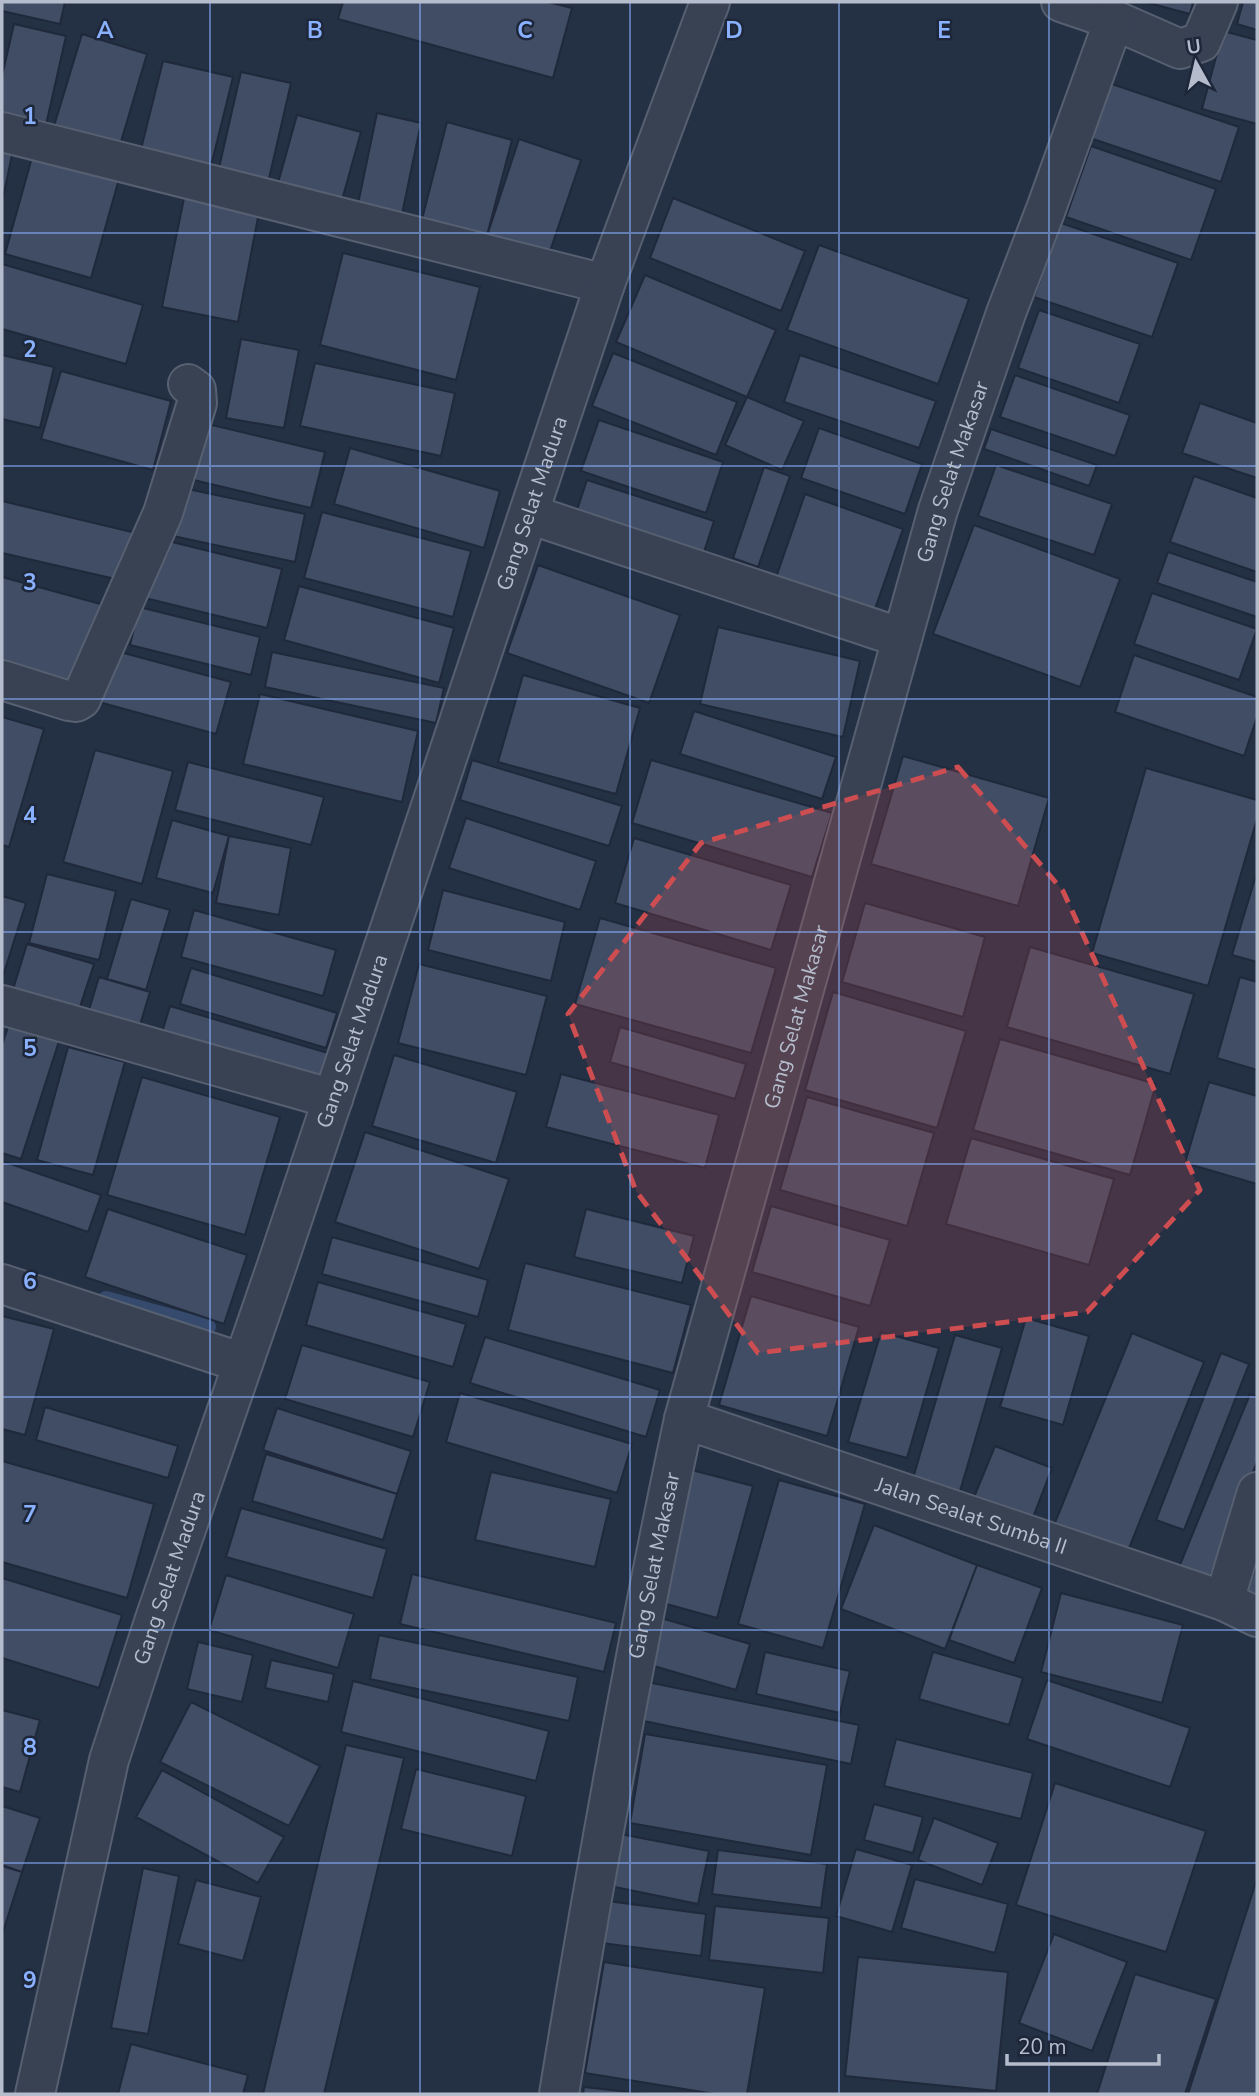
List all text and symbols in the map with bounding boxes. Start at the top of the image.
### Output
text: A [96,15,114,46]
text: B [307,15,323,46]
text: C [517,15,533,46]
text: D [725,15,743,46]
text: E [937,15,951,46]
north arrow [1161,28,1231,98]
text: U [1185,33,1203,61]
text: 1 [23,101,37,132]
text: 2 [23,334,37,365]
street label: Gang Selat Makasar [910,377,996,566]
street label: Gang Selat Madura [490,413,574,594]
text: 3 [23,567,37,598]
text: 4 [23,800,37,831]
street label: Gang Selat Makasar [757,921,835,1112]
street label: Gang Selat Madura [310,950,394,1132]
text: 5 [23,1033,37,1064]
text: 6 [23,1266,37,1297]
street label: Gang Selat Makasar [622,1469,686,1661]
street label: Jalan Sealat Sumba II [871,1470,1071,1561]
street label: Gang Selat Madura [127,1487,212,1668]
text: 7 [23,1499,37,1530]
text: 8 [23,1732,37,1763]
text: 9 [23,1965,37,1996]
scale bar [1007,2022,1159,2066]
text: 20 m [1018,2033,1067,2061]

